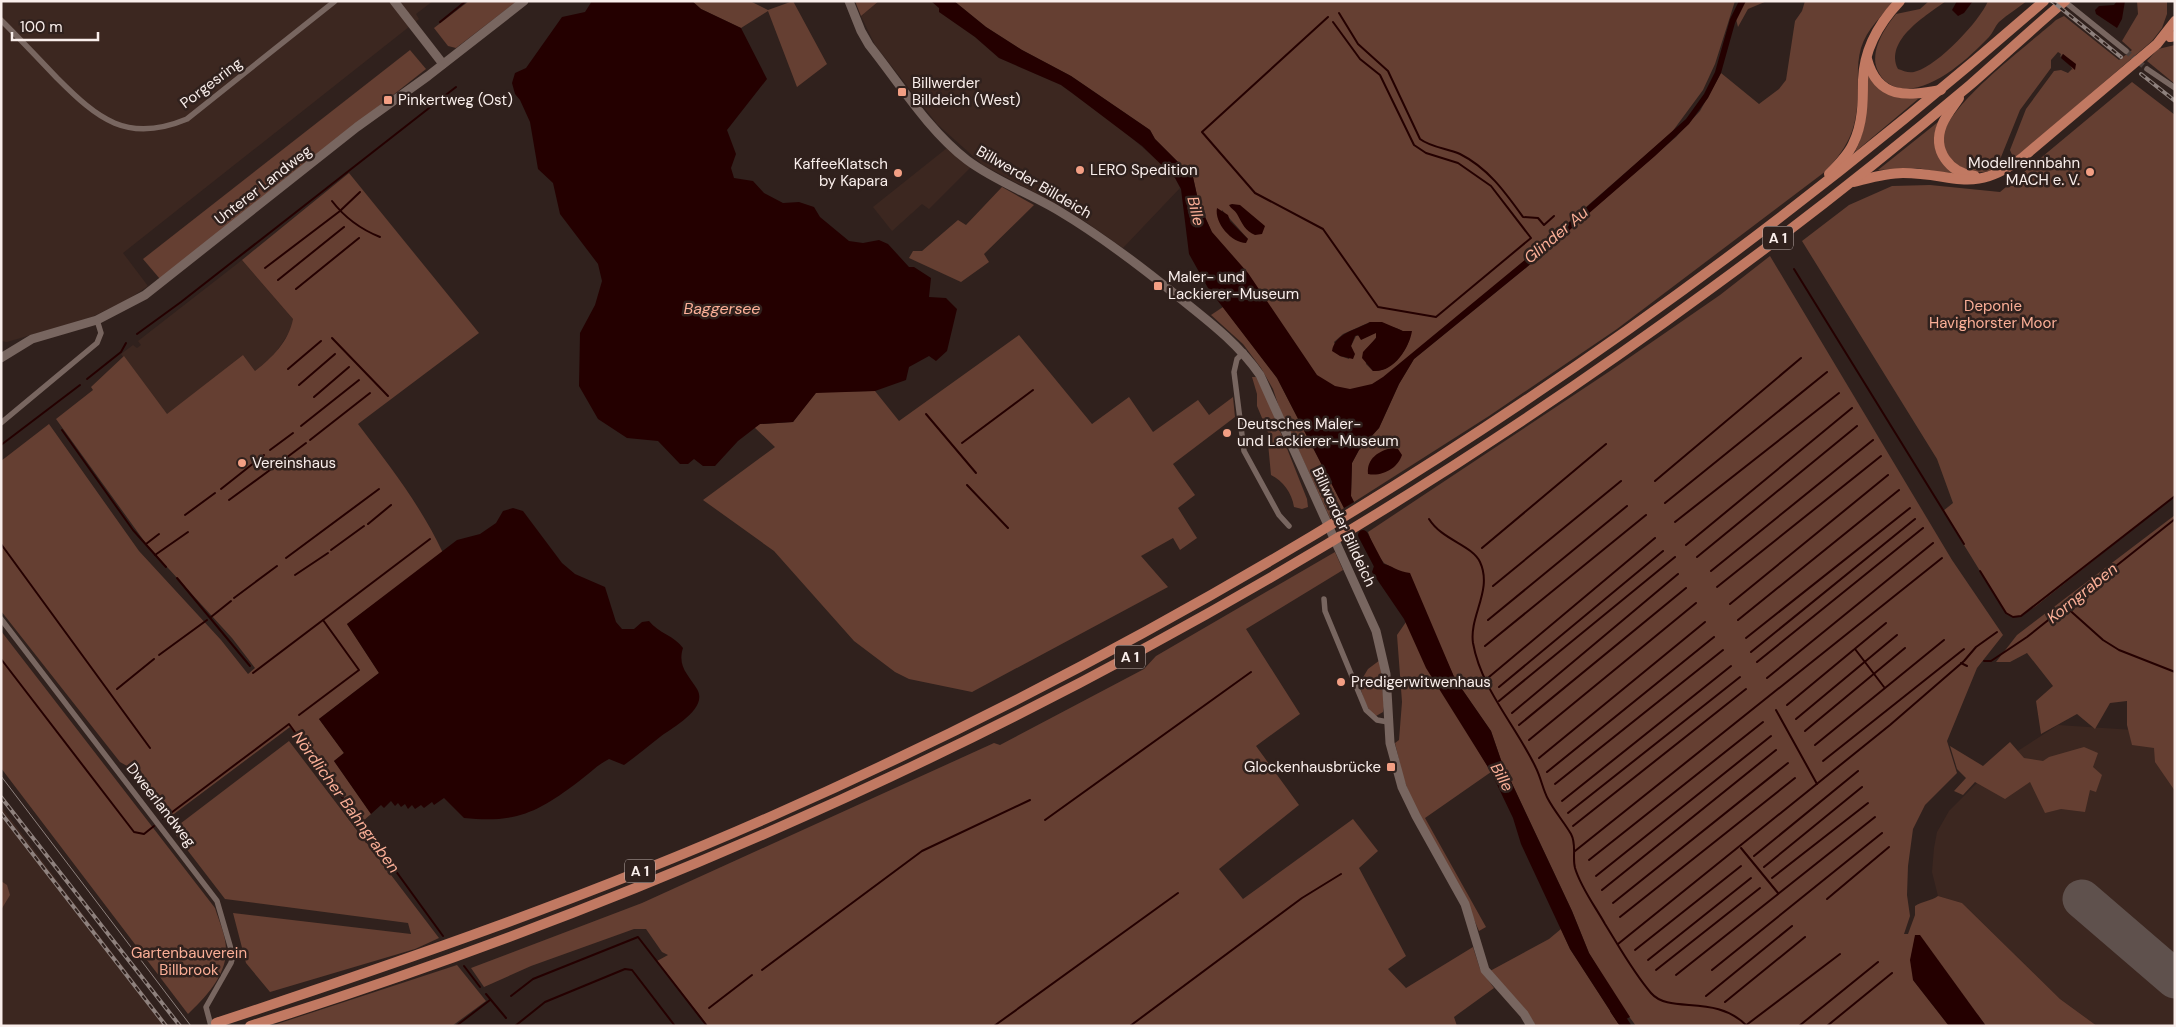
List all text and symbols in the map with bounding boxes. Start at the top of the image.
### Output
scale bar [12,10,99,42]
text: 100 m [20,17,63,37]
street label: Porgesring [176,53,246,113]
place label: Billwerder Billdeich (West) [912,73,1021,110]
marker: Billwerder Billdeich (West) [896,86,908,98]
place label: Pinkertweg (Ost) [398,90,513,110]
marker: Pinkertweg (Ost) [382,94,394,106]
street label: Unterer Landweg [210,141,316,229]
street label: Billwerder Billdeich [973,141,1095,223]
place label: Modellrennbahn MACH e. V. [1968,153,2080,190]
place label: KaffeeKlatsch by Kapara [794,154,888,191]
place label: LERO Spedition [1090,160,1198,180]
marker: LERO Spedition [1074,164,1086,176]
marker: Modellrennbahn MACH e. V. [2084,166,2096,178]
marker: KaffeeKlatsch by Kapara [892,167,904,179]
water label: Bille [1182,194,1210,228]
water label: Glinder Au [1519,202,1593,268]
road number: A 1 [1763,227,1793,250]
place label: Maler- und Lackierer-Museum [1168,267,1299,304]
marker: Maler- und Lackierer-Museum [1152,280,1164,292]
park label: Deponie Havighorster Moor [1929,296,2057,333]
water label: Baggersee [684,298,760,319]
place label: Deutsches Maler- und Lackierer-Museum [1237,414,1399,451]
marker: Deutsches Maler- und Lackierer-Museum [1221,427,1233,439]
place label: Vereinshaus [252,453,336,473]
marker: Vereinshaus [236,457,248,469]
street label: Billwerder Billdeich [1308,464,1380,590]
water label: Korngraben [2042,558,2122,628]
road number: A 1 [1115,646,1145,669]
place label: Predigerwitwenhaus [1351,672,1491,692]
marker: Predigerwitwenhaus [1335,676,1347,688]
water label: Nördlicher Bahngraben [287,727,405,877]
place label: Glockenhausbrücke [1244,757,1381,777]
street label: Dweerlandweg [122,759,200,851]
water label: Bille [1486,759,1518,795]
marker: Glockenhausbrücke [1385,761,1397,773]
road number: A 1 [625,859,655,882]
park label: Gartenbauverein Billbrook [131,943,247,980]

